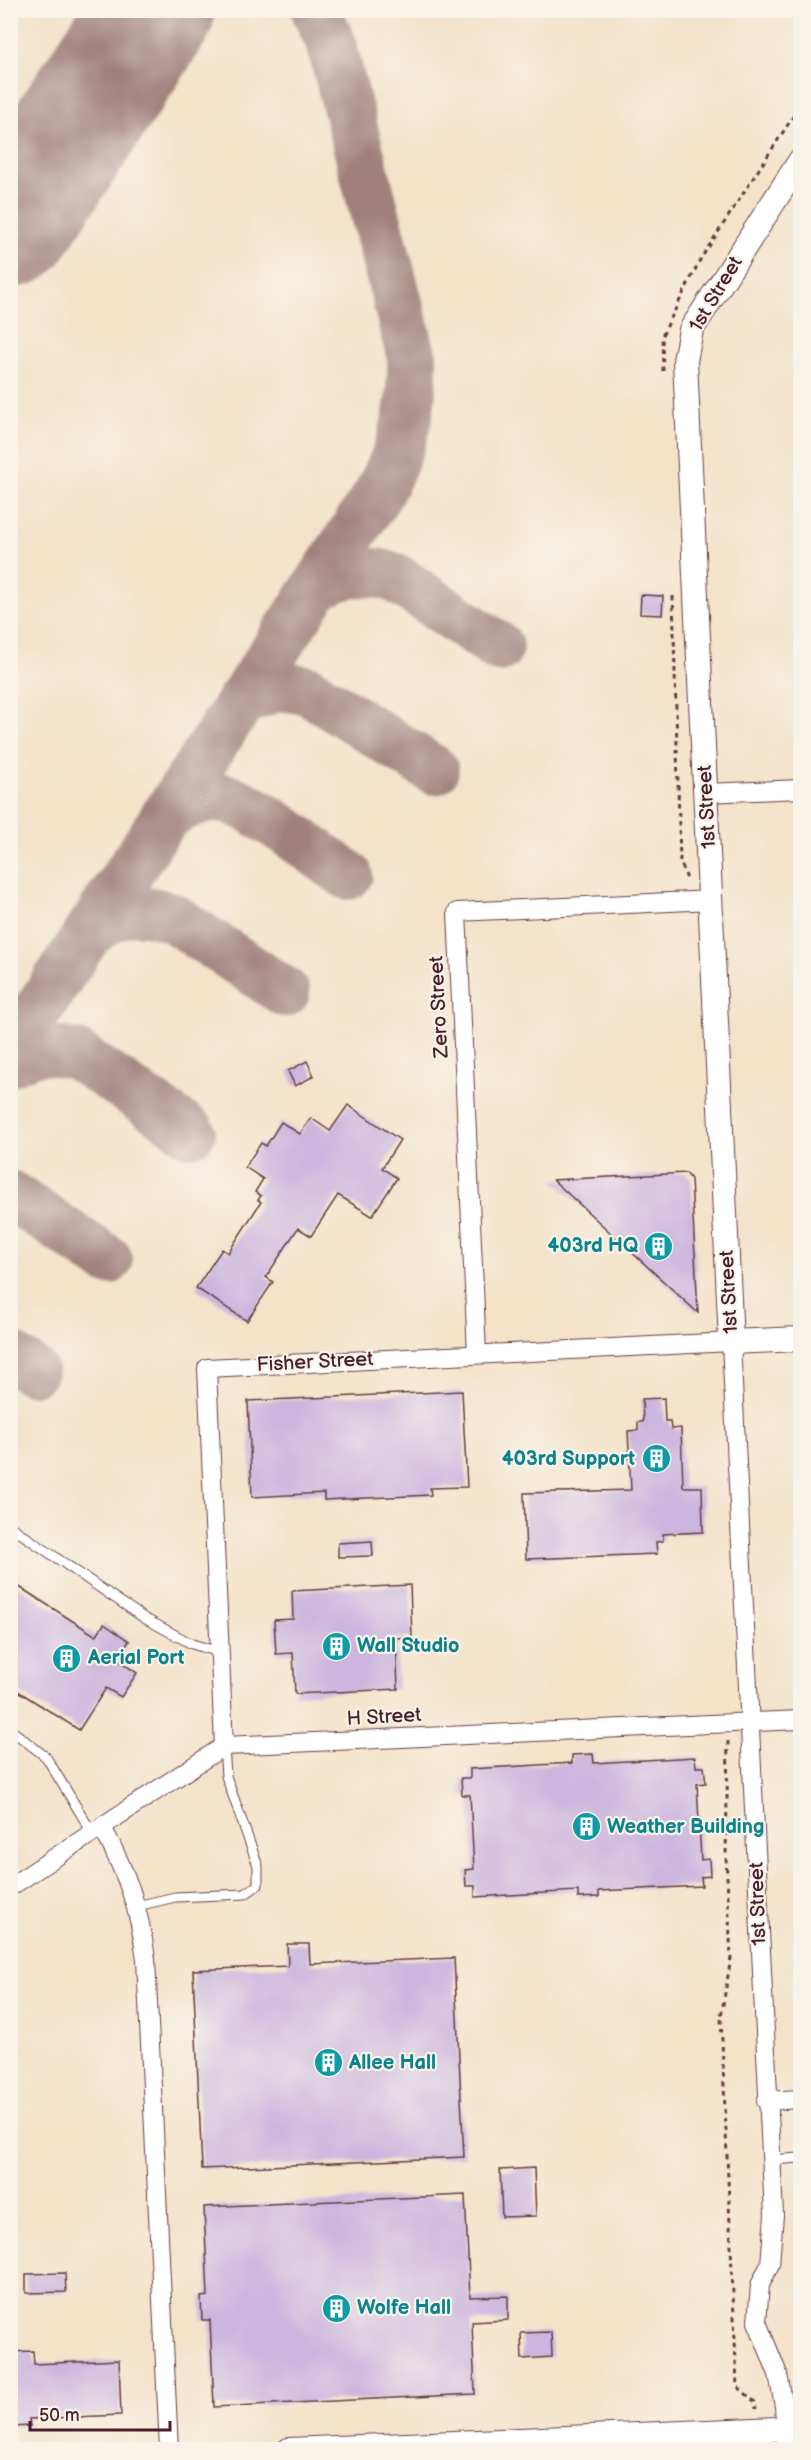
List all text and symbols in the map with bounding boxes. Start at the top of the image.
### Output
street label: 1st Street [684,252,748,336]
street label: 1st Street [693,765,721,849]
street label: Zero Street [424,955,454,1060]
building icon: 403rd HQ [643,1230,675,1262]
place label: 403rd HQ [548,1234,638,1258]
street label: 1st Street [715,1250,743,1334]
street label: Fisher Street [256,1347,374,1377]
building icon: 403rd Support [640,1443,672,1475]
place label: 403rd Support [502,1447,635,1471]
building icon: Wall Studio [320,1630,352,1662]
place label: Wall Studio [357,1634,459,1658]
building icon: Aerial Port [51,1642,83,1674]
place label: Aerial Port [87,1646,185,1670]
street label: H Street [346,1703,422,1731]
building icon: Weather Building [570,1811,602,1843]
place label: Weather Building [607,1815,764,1839]
street label: 1st Street [745,1862,771,1946]
building icon: Allee Hall [312,2047,344,2079]
place label: Allee Hall [348,2051,436,2075]
building icon: Wolfe Hall [320,2292,352,2324]
place label: Wolfe Hall [357,2296,451,2320]
scale bar [30,2394,170,2432]
text: 50 m [39,2405,80,2426]

